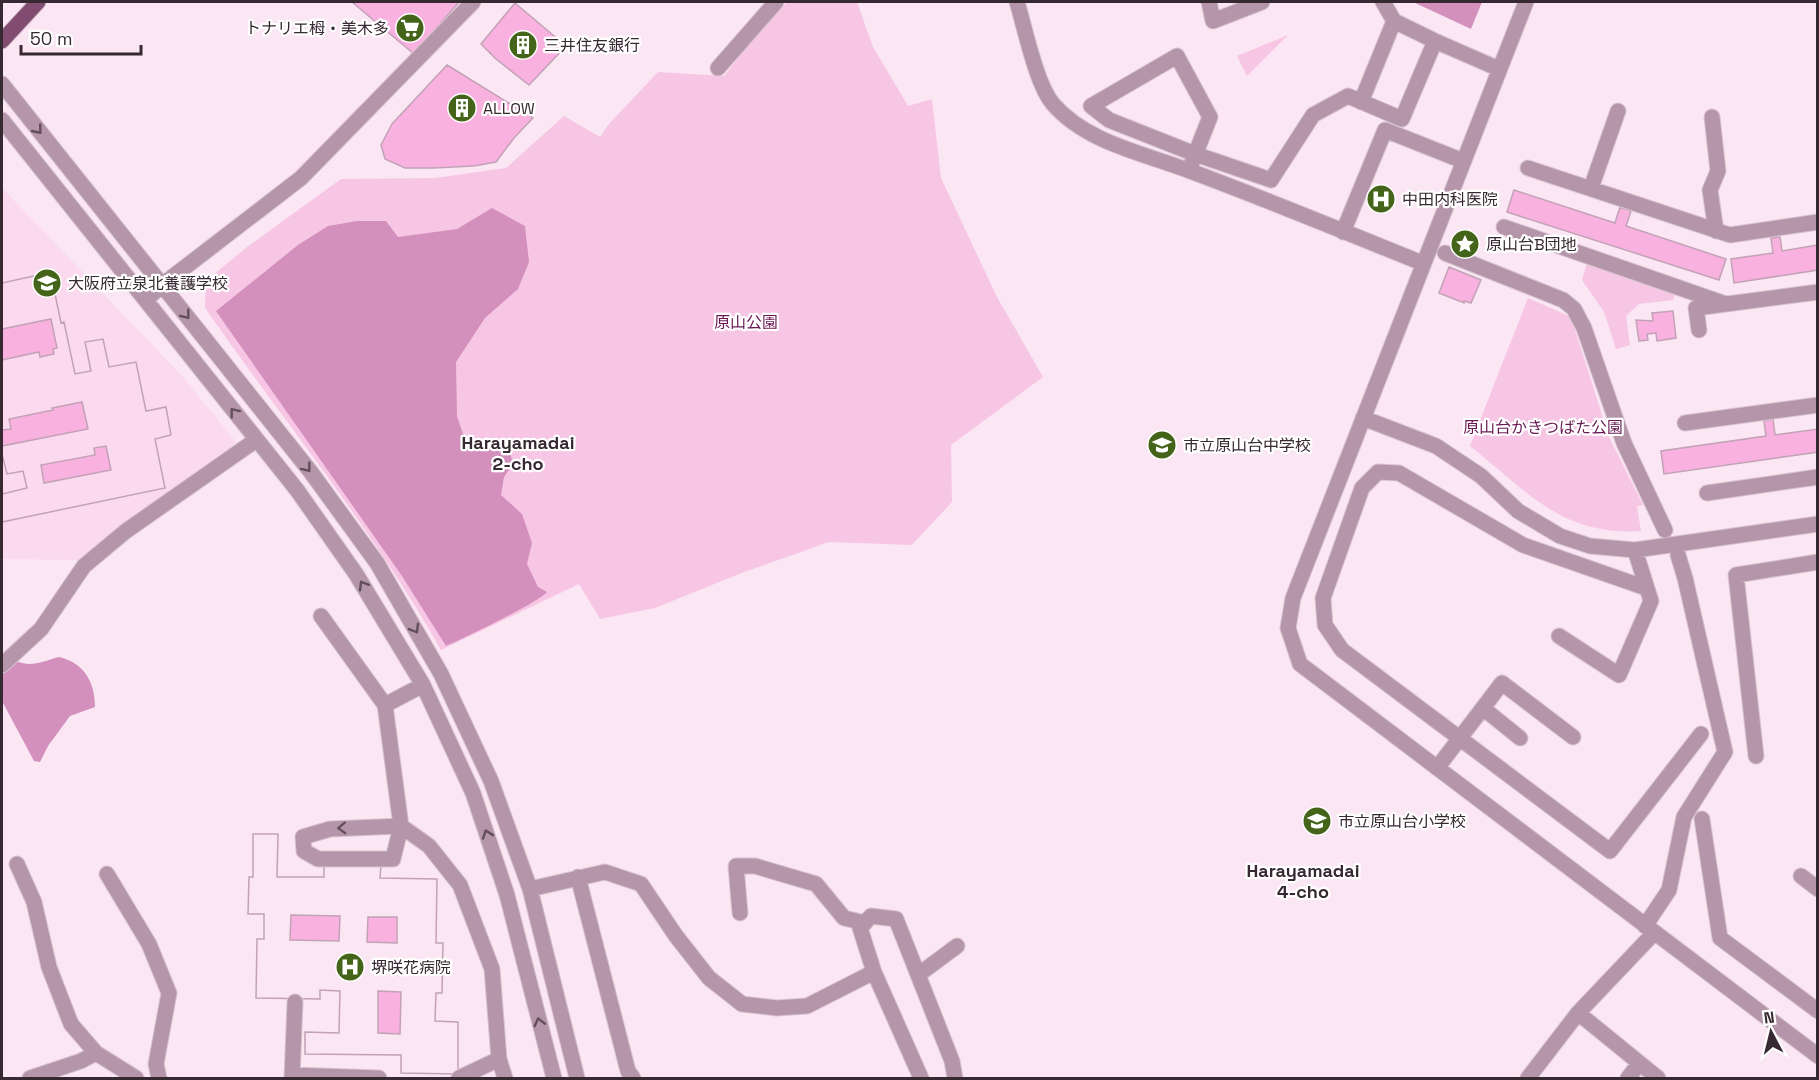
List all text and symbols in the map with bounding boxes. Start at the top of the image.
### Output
supermarket icon: トナリエ栂・美木多 [394,12,426,44]
scale bar [21,18,141,56]
place label: トナリエ栂・美木多 [245,18,389,39]
text: 50 m [30,27,72,50]
building icon: 三井住友銀行 [507,29,539,61]
place label: 三井住友銀行 [544,35,640,56]
building icon: ALLOW [446,92,478,124]
place label: ALLOW [483,98,535,119]
one-way arrow [31,123,42,134]
hospital icon: 中田内科医院 [1365,183,1397,215]
place label: 中田内科医院 [1402,189,1498,210]
place icon: 原山台B団地 [1449,228,1481,260]
place label: 原山台B団地 [1486,234,1577,255]
school or university icon: 大阪府立泉北養護学校 [31,267,63,299]
place label: 大阪府立泉北養護学校 [68,273,228,294]
one-way arrow [179,308,190,319]
park label: 原山公園 [714,312,778,333]
one-way arrow [230,408,241,419]
park label: 原山台かきつばた公園 [1463,417,1623,438]
school or university icon: 市立原山台中学校 [1146,429,1178,461]
district label: Harayamadai 2-cho [461,431,575,475]
place label: 市立原山台中学校 [1183,435,1311,456]
one-way arrow [299,461,310,472]
one-way arrow [358,581,370,591]
one-way arrow [408,623,420,633]
school or university icon: 市立原山台小学校 [1301,805,1333,837]
place label: 市立原山台小学校 [1338,811,1466,832]
one-way arrow [338,822,347,835]
one-way arrow [481,829,494,840]
district label: Harayamadai 4-cho [1246,859,1360,903]
hospital icon: 堺咲花病院 [334,951,366,983]
place label: 堺咲花病院 [371,957,451,978]
north arrow [1741,1002,1801,1062]
text: N [1763,1007,1776,1029]
one-way arrow [534,1017,547,1027]

